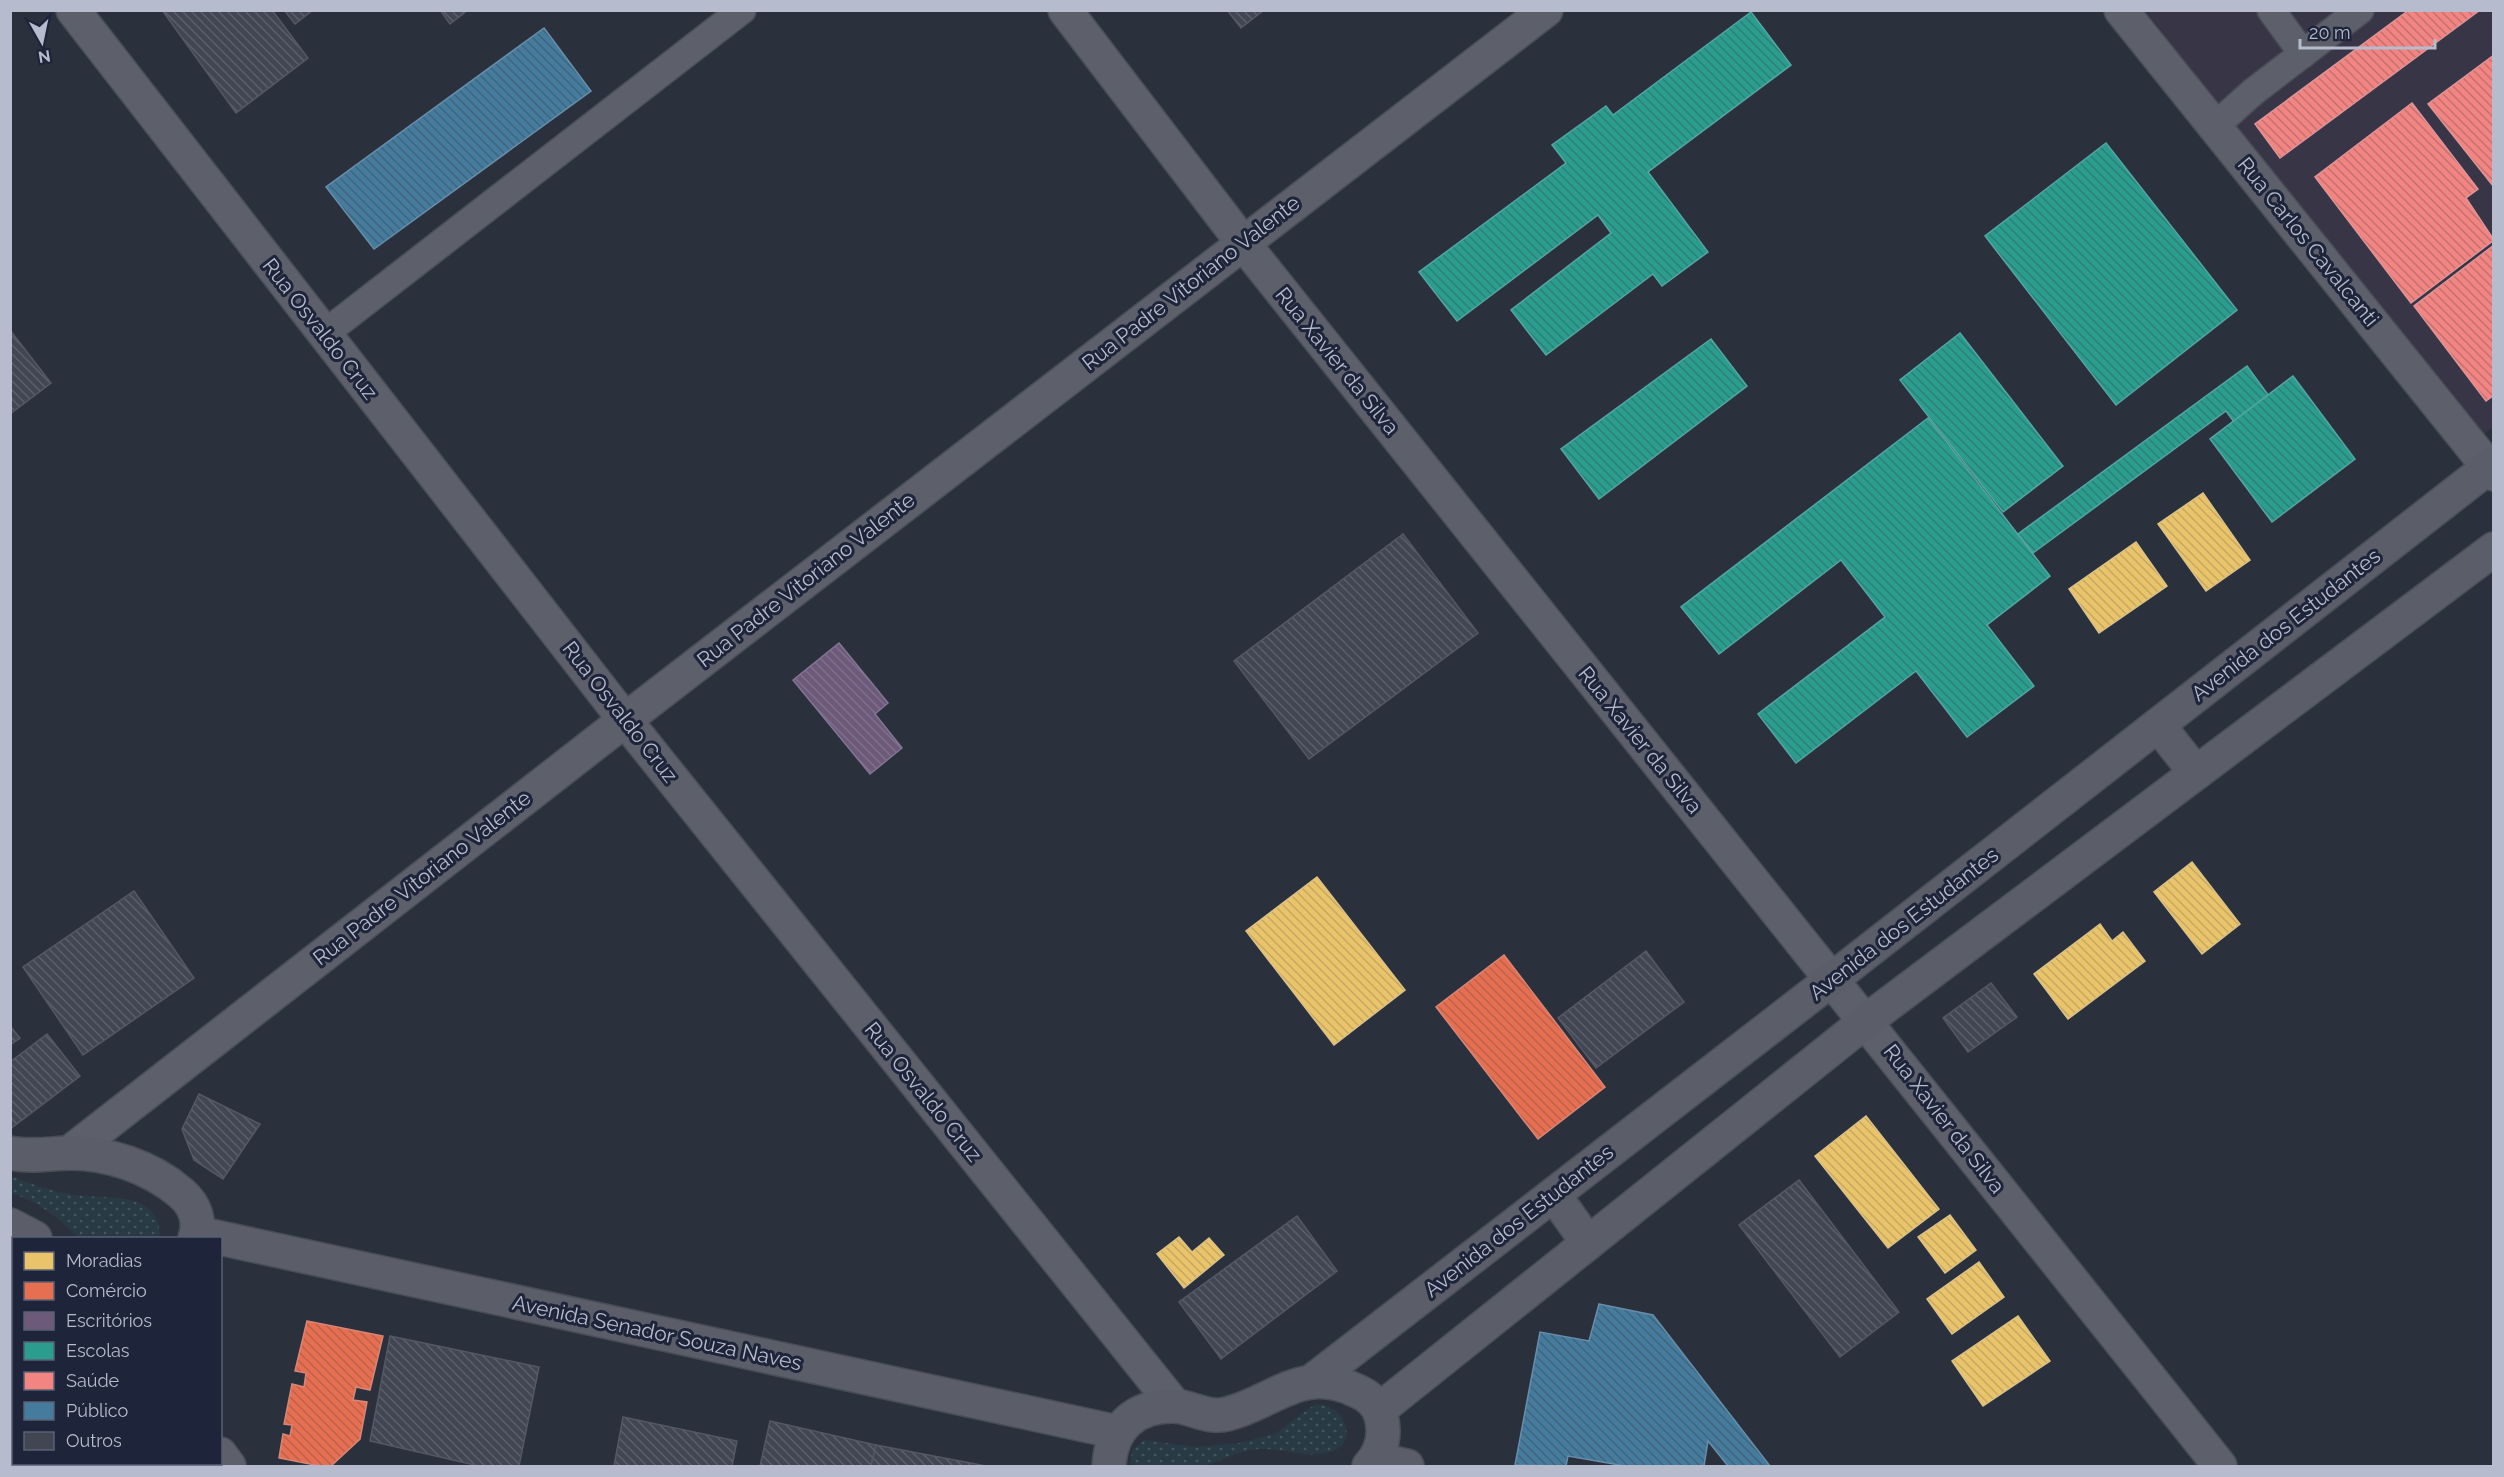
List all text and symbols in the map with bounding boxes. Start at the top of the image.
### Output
north arrow [12,12,72,72]
scale bar [2300,12,2435,50]
text: 20 m [2309,22,2351,43]
text: N [37,46,52,67]
street label: Rua Carlos Cavalcanti [2233,152,2384,331]
street label: Rua Padre Vitoriano Valente [1077,190,1304,375]
street label: Rua Osvaldo Cruz [258,253,383,404]
street label: Rua Xavier da Silva [1270,282,1404,439]
street label: Rua Padre Vitoriano Valente [692,487,919,672]
street label: Avenida dos Estudantes [2186,543,2385,706]
street label: Rua Osvaldo Cruz [558,636,683,787]
street label: Rua Xavier da Silva [1573,661,1707,818]
street label: Rua Padre Vitoriano Valente [308,785,535,970]
street label: Avenida dos Estudantes [1804,842,2003,1005]
street label: Rua Osvaldo Cruz [860,1017,987,1166]
street label: Rua Xavier da Silva [1878,1039,2010,1198]
street label: Avenida dos Estudantes [1419,1139,1618,1302]
legend [12,1237,222,1465]
text: Moradias [66,1250,142,1271]
text: Comércio [66,1280,147,1301]
street label: Avenida Senador Souza Naves [510,1290,804,1375]
text: Escritórios [66,1310,152,1331]
text: Escolas [66,1340,130,1361]
text: Saúde [66,1370,120,1391]
text: Público [66,1400,129,1421]
text: Outros [66,1430,122,1451]

